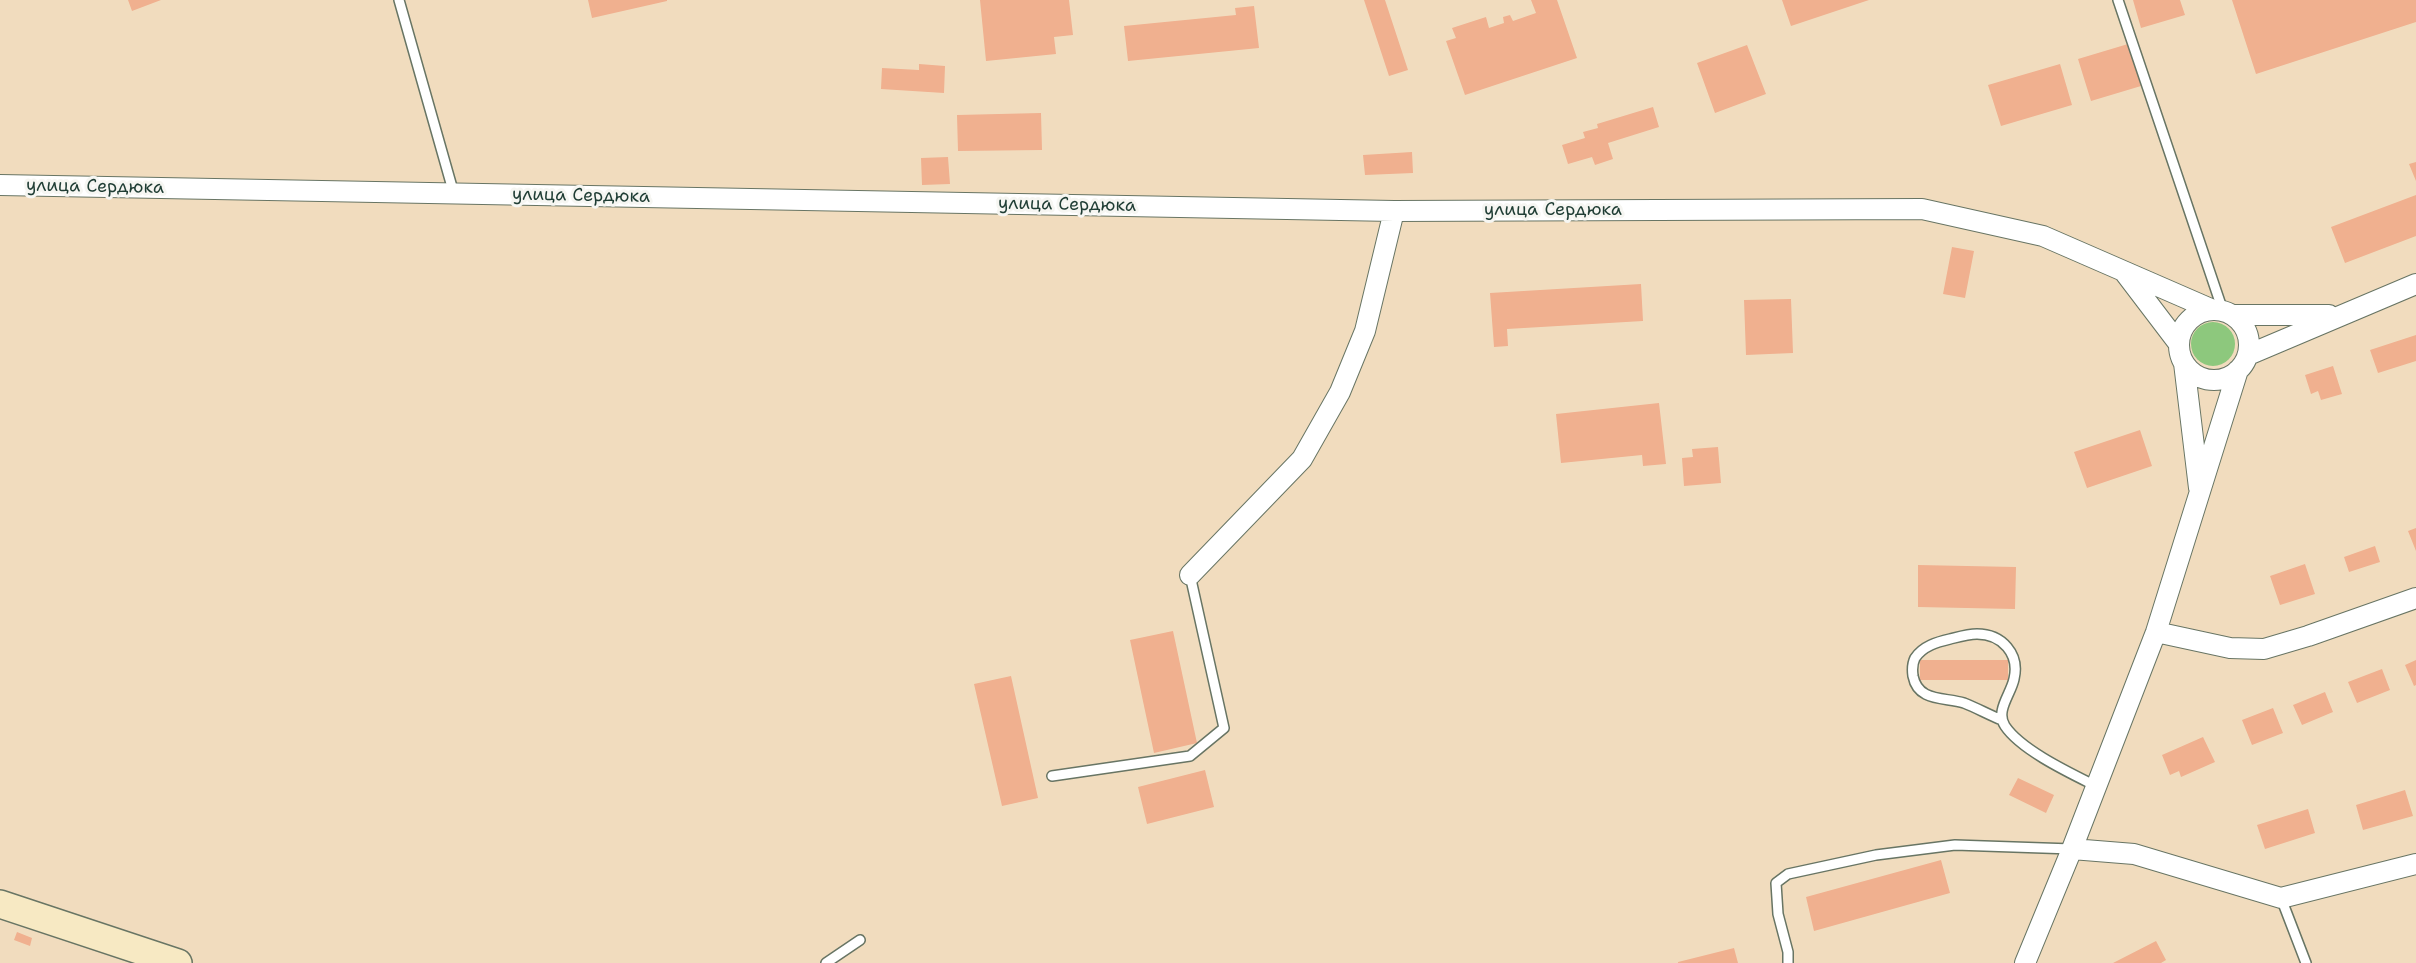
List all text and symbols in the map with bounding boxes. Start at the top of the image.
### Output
street label: улица Сердюка [26,175,164,199]
street label: улица Сердюка [512,184,650,208]
street label: улица Сердюка [998,193,1136,217]
street label: улица Сердюка [1484,199,1622,221]

